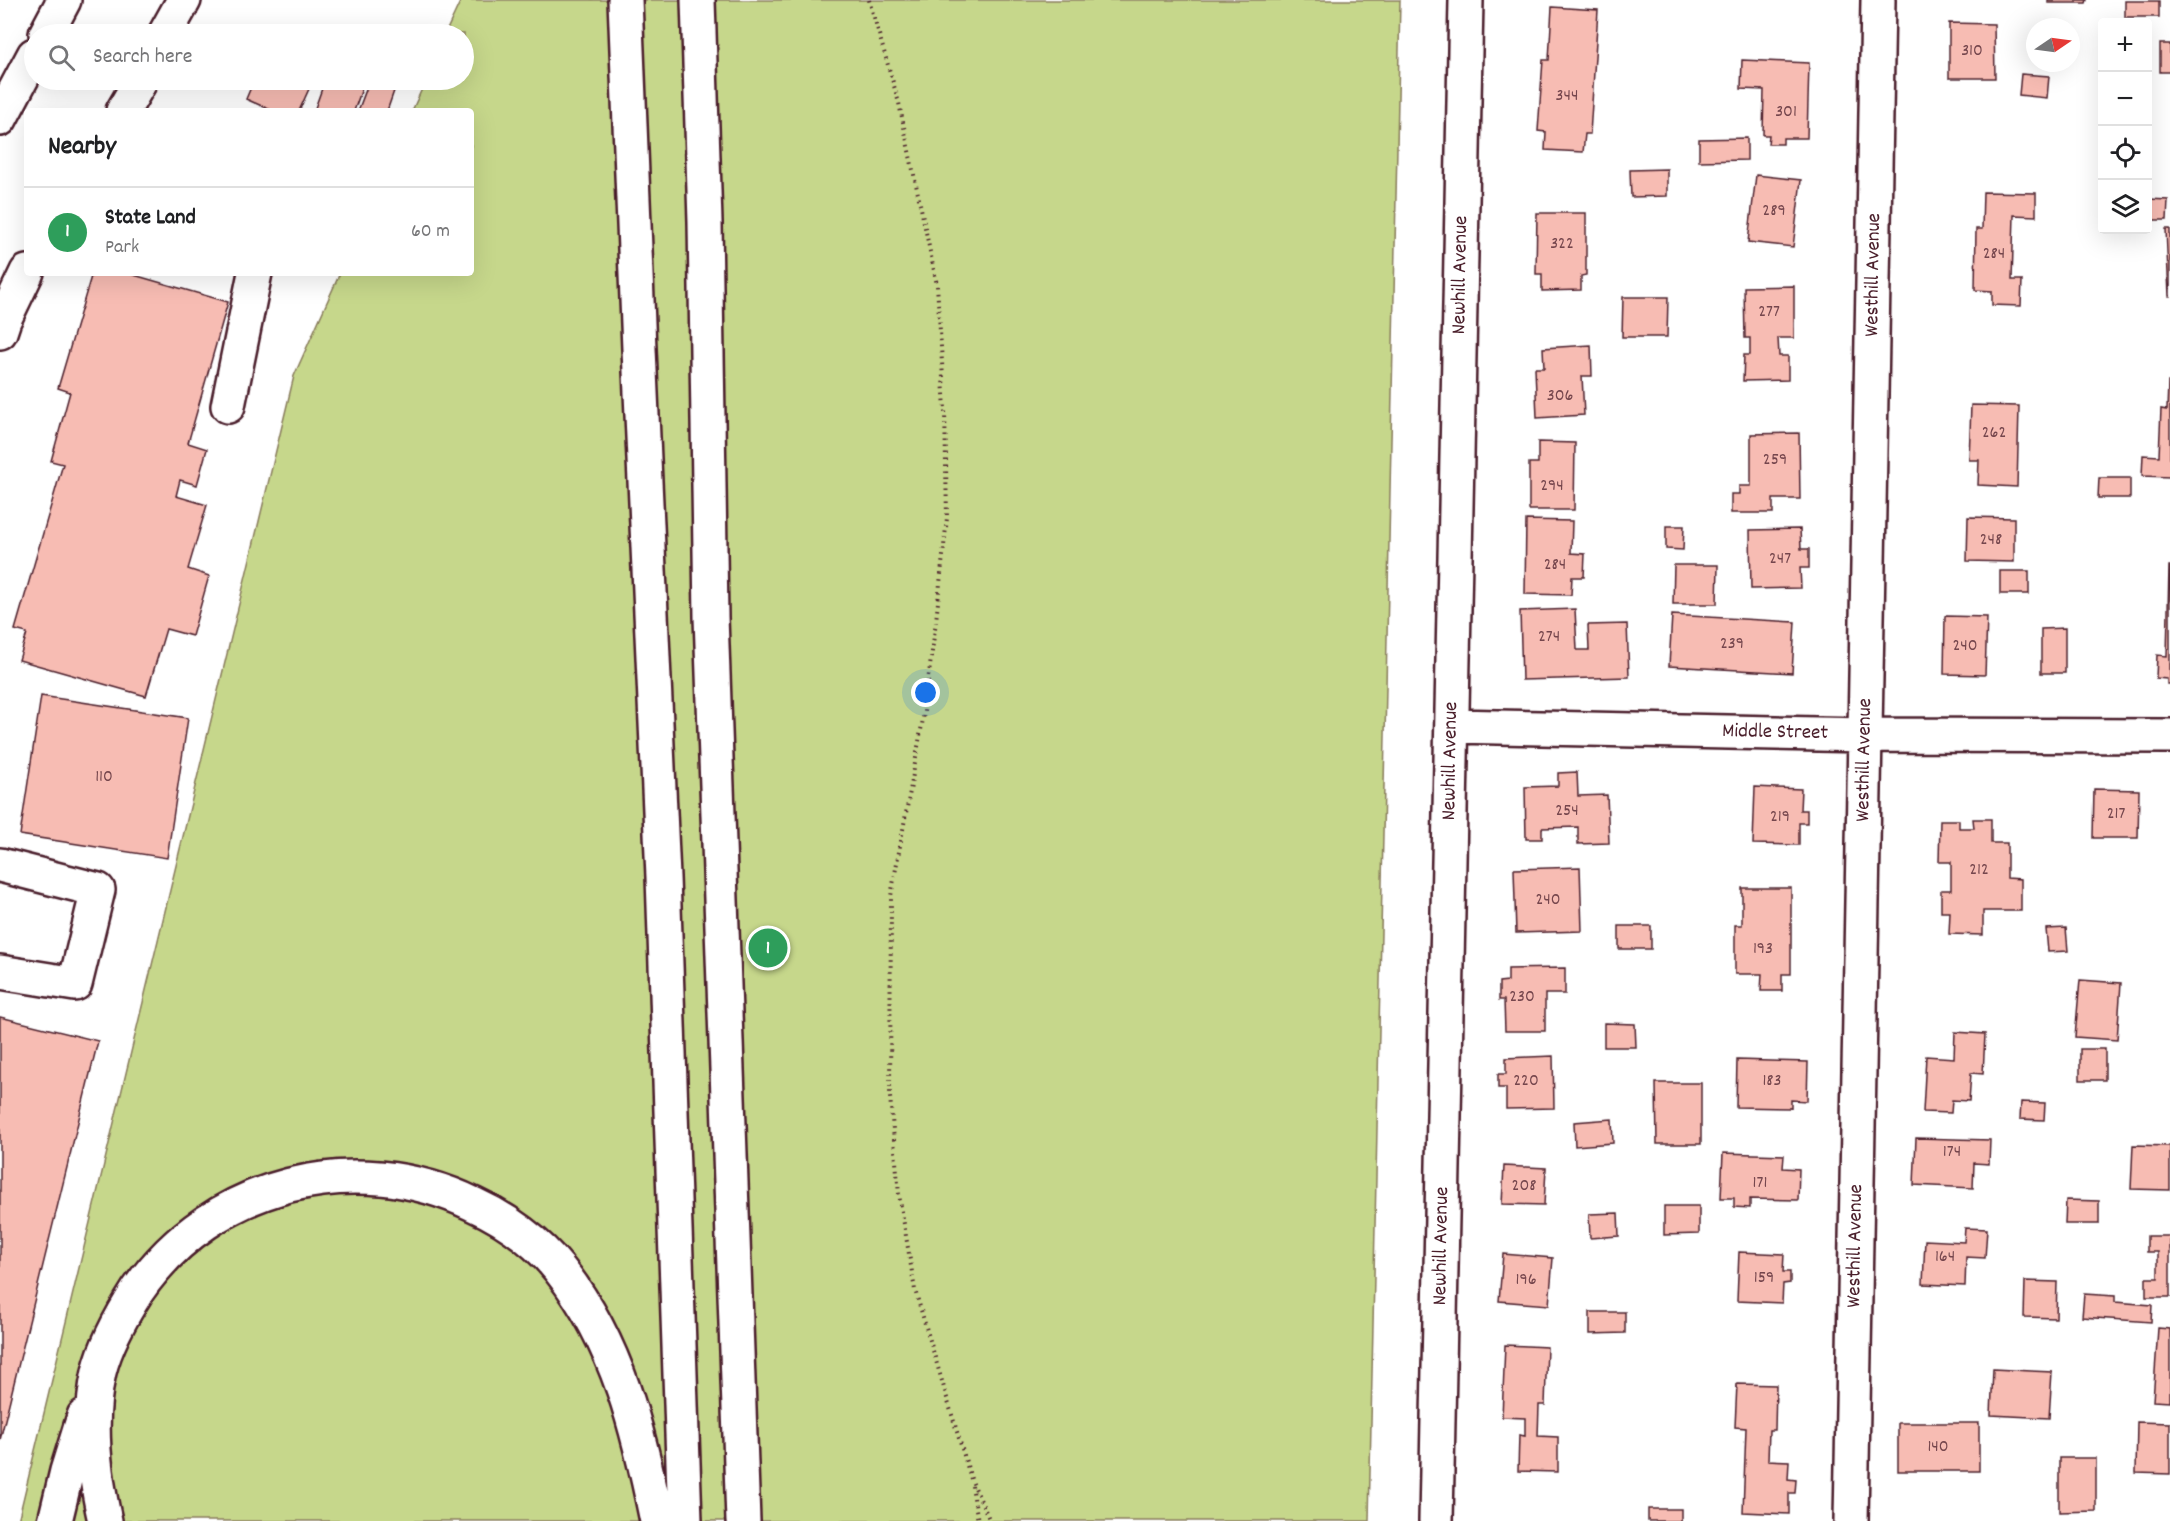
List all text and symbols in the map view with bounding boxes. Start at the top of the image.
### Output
north arrow [2026,18,2080,72]
map controls [2098,18,2152,234]
button: + [2098,18,2152,72]
search box [24,24,474,90]
house number: 310 [1961,39,1983,64]
icon: search [45,41,78,74]
text: Search here [93,42,192,73]
button: − [2098,72,2152,126]
house number: 344 [1556,84,1578,109]
house number: 301 [1775,100,1797,125]
button: locate [2098,126,2152,180]
text: Nearby [48,129,116,166]
button: layers [2098,180,2152,234]
house number: 289 [1762,199,1786,224]
text: State Land [105,203,196,234]
street label: Westhill Avenue [1858,213,1890,337]
street label: Newhill Avenue [1445,215,1477,335]
text: 1 [65,218,70,246]
text: 60 m [411,218,450,246]
house number: 322 [1550,232,1574,257]
text: Park [105,234,139,262]
house number: 284 [1983,242,2005,267]
house number: 277 [1758,300,1780,325]
house number: 306 [1547,384,1573,409]
house number: 262 [1982,421,2006,446]
house number: 259 [1763,448,1787,473]
house number: 294 [1540,474,1564,499]
house number: 248 [1980,528,2002,553]
house number: 247 [1769,547,1791,572]
house number: 284 [1544,553,1566,578]
house number: 274 [1538,625,1560,650]
house number: 239 [1720,632,1744,657]
house number: 240 [1952,634,1978,659]
your location [911,678,940,707]
street label: Westhill Avenue [1849,698,1881,822]
street label: Newhill Avenue [1435,701,1467,821]
street label: Middle Street [1722,717,1828,749]
house number: 110 [95,765,113,790]
house number: 254 [1555,799,1579,824]
house number: 217 [2107,802,2125,827]
house number: 219 [1770,805,1790,830]
house number: 212 [1969,858,1989,883]
house number: 240 [1535,888,1561,913]
pin: 1 [748,926,788,970]
house number: 193 [1753,937,1773,962]
house number: 230 [1509,985,1535,1010]
house number: 220 [1513,1069,1539,1094]
house number: 183 [1762,1069,1782,1094]
house number: 174 [1943,1140,1961,1165]
house number: 171 [1753,1171,1767,1196]
house number: 208 [1512,1174,1536,1199]
street label: Westhill Avenue [1840,1184,1872,1308]
street label: Newhill Avenue [1426,1186,1458,1306]
house number: 164 [1935,1245,1955,1270]
house number: 159 [1754,1266,1774,1291]
house number: 196 [1515,1268,1537,1293]
house number: 140 [1927,1435,1949,1460]

